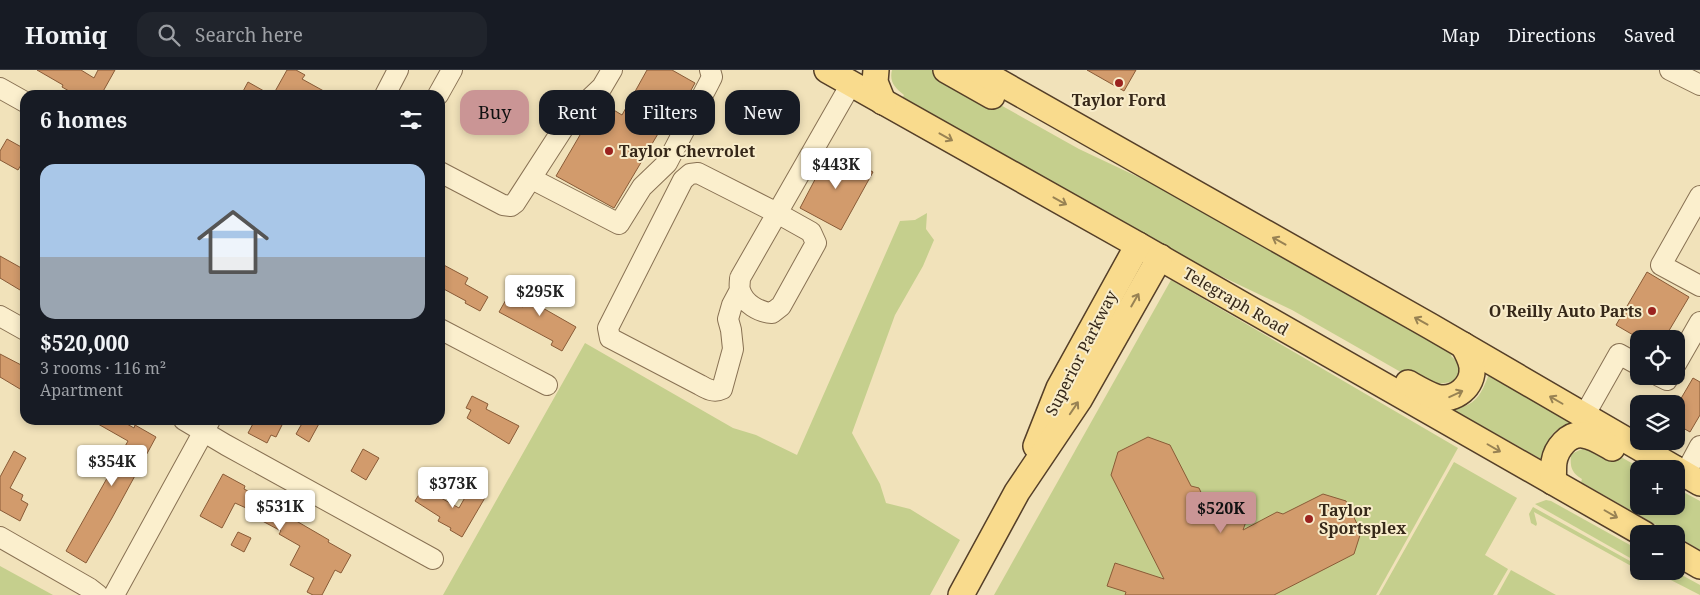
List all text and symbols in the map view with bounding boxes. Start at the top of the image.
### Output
search box [137,12,487,57]
text: Homiq [25,18,107,51]
icon: search [155,21,183,49]
text: Search here [195,22,303,48]
text: Map [1442,23,1480,47]
text: Directions [1508,23,1596,47]
text: Saved [1624,23,1675,47]
marker: Taylor Ford [1113,77,1125,89]
place label: Taylor Ford [1072,89,1167,111]
chip: Buy [460,90,529,135]
chip: Rent [539,90,615,135]
chip: Filters [625,90,715,135]
chip: New [725,90,800,135]
text: 6 homes [40,106,127,134]
icon: filters [397,106,425,134]
one-way arrow [938,133,953,142]
place label: Taylor Chevrolet [619,140,756,162]
marker: Taylor Chevrolet [603,145,615,157]
pin: $443K [801,148,871,190]
text: $443K [812,153,860,175]
icon: home [188,197,278,287]
one-way arrow [1052,197,1067,206]
one-way arrow [1272,236,1287,246]
street label: Telegraph Road [1179,262,1293,340]
pin: $295K [505,274,575,317]
text: $295K [516,280,564,302]
street label: Superior Parkway [1040,286,1123,419]
one-way arrow [1130,294,1140,308]
place label: O'Reilly Auto Parts [1489,300,1642,322]
marker: O'Reilly Auto Parts [1646,305,1658,317]
one-way arrow [1414,315,1428,325]
text: $520,000 [40,329,129,357]
map controls [1630,330,1685,580]
button: locate [1630,330,1685,385]
text: 3 rooms · 116 m² [40,357,166,379]
text: Apartment [40,379,123,401]
one-way arrow [1448,388,1463,398]
one-way arrow [1550,394,1564,404]
button: layers [1630,395,1685,450]
one-way arrow [1069,401,1079,415]
one-way arrow [1486,443,1501,453]
pin: $354K [77,444,147,487]
text: $354K [88,450,136,472]
button: + [1630,460,1685,515]
pin: $373K [418,466,488,509]
text: $373K [429,472,477,494]
pin: $531K [245,490,315,532]
pin: $520K [1186,492,1256,534]
text: $531K [256,495,304,517]
text: $520K [1197,497,1245,519]
place label: Taylor Sportsplex [1319,499,1407,539]
one-way arrow [1603,510,1617,520]
marker: Taylor Sportsplex [1303,513,1315,525]
button: − [1630,525,1685,580]

